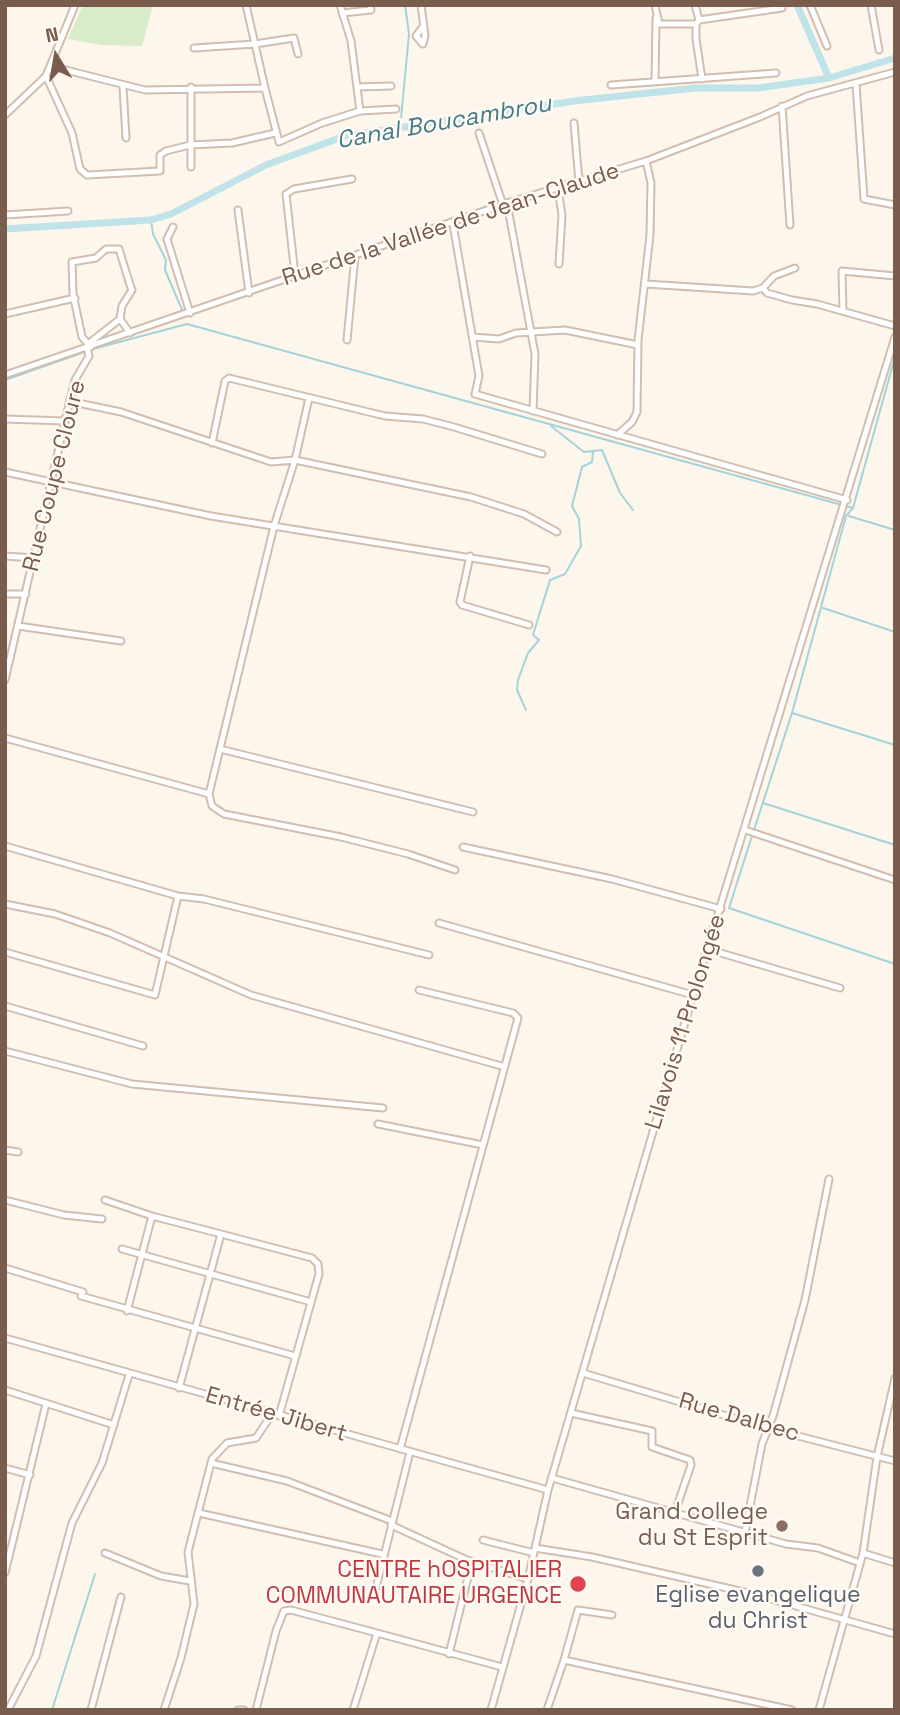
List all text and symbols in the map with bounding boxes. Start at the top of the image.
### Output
north arrow [21,21,91,91]
text: N [43,21,61,48]
water label: Canal Boucambrou [334,90,554,156]
street label: Rue de la Vallée de Jean-Claude [279,157,623,293]
street label: Rue Coupe Cloure [18,378,92,574]
street label: Lilavois 11 Prolongée [640,911,732,1133]
street label: Entrée Jibert [202,1382,350,1448]
street label: Rue Dalbec [675,1388,803,1448]
place label: Grand college du St Esprit [615,1499,768,1553]
marker: Grand college du St Esprit [774,1518,790,1534]
place label: CENTRE hOSPITALIER COMMUNAUTAIRE URGENCE [266,1557,562,1611]
marker: Eglise evangelique du Christ [750,1563,766,1579]
marker: CENTRE hOSPITALIER COMMUNAUTAIRE URGENCE [568,1574,588,1594]
place label: Eglise evangelique du Christ [655,1582,861,1636]

